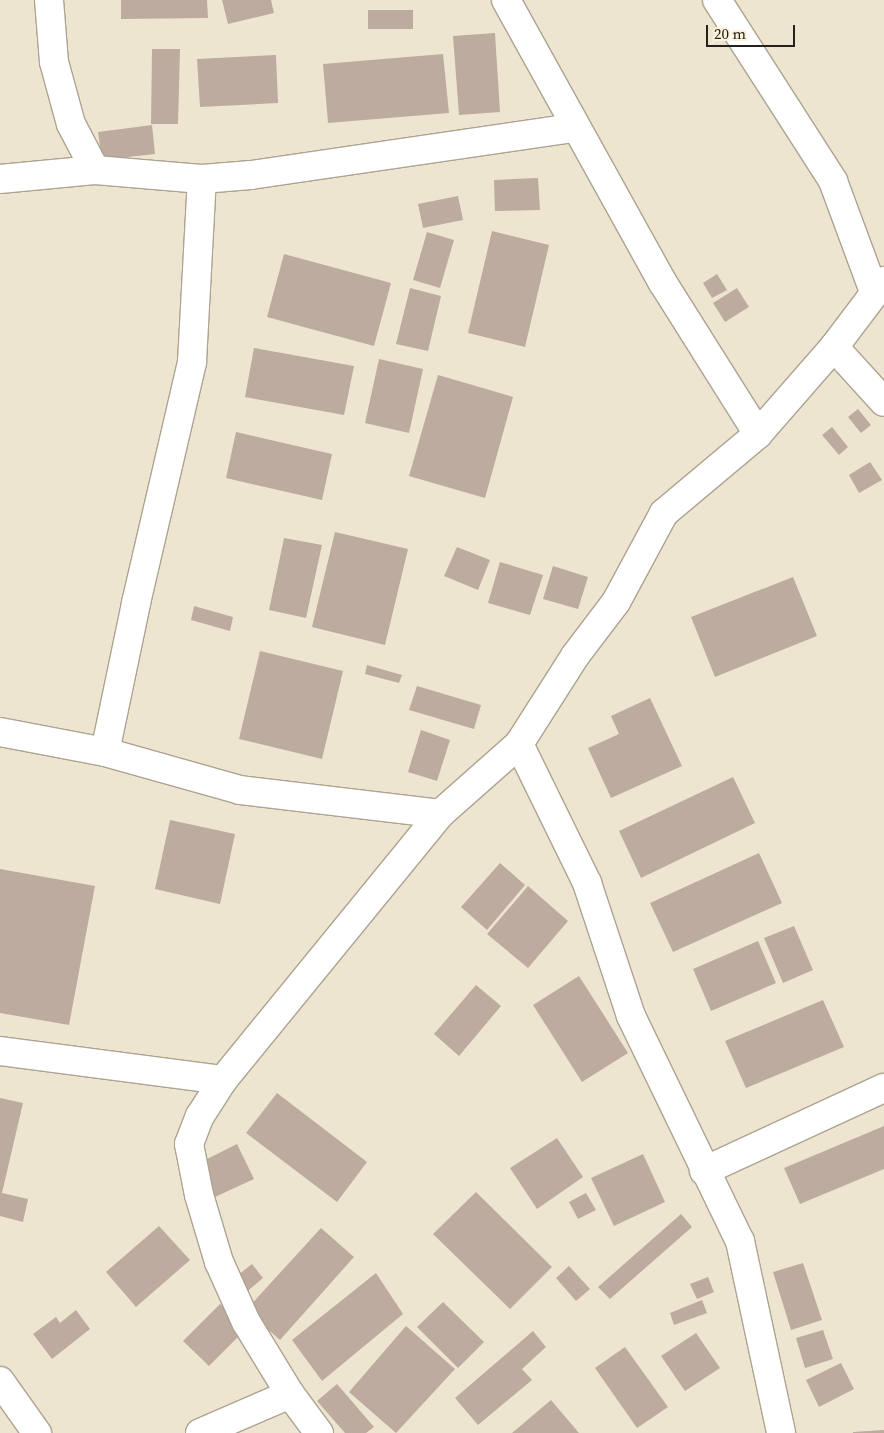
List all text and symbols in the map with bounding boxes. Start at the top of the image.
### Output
scale bar [709,15,798,47]
text: 20 m [714,23,746,44]

